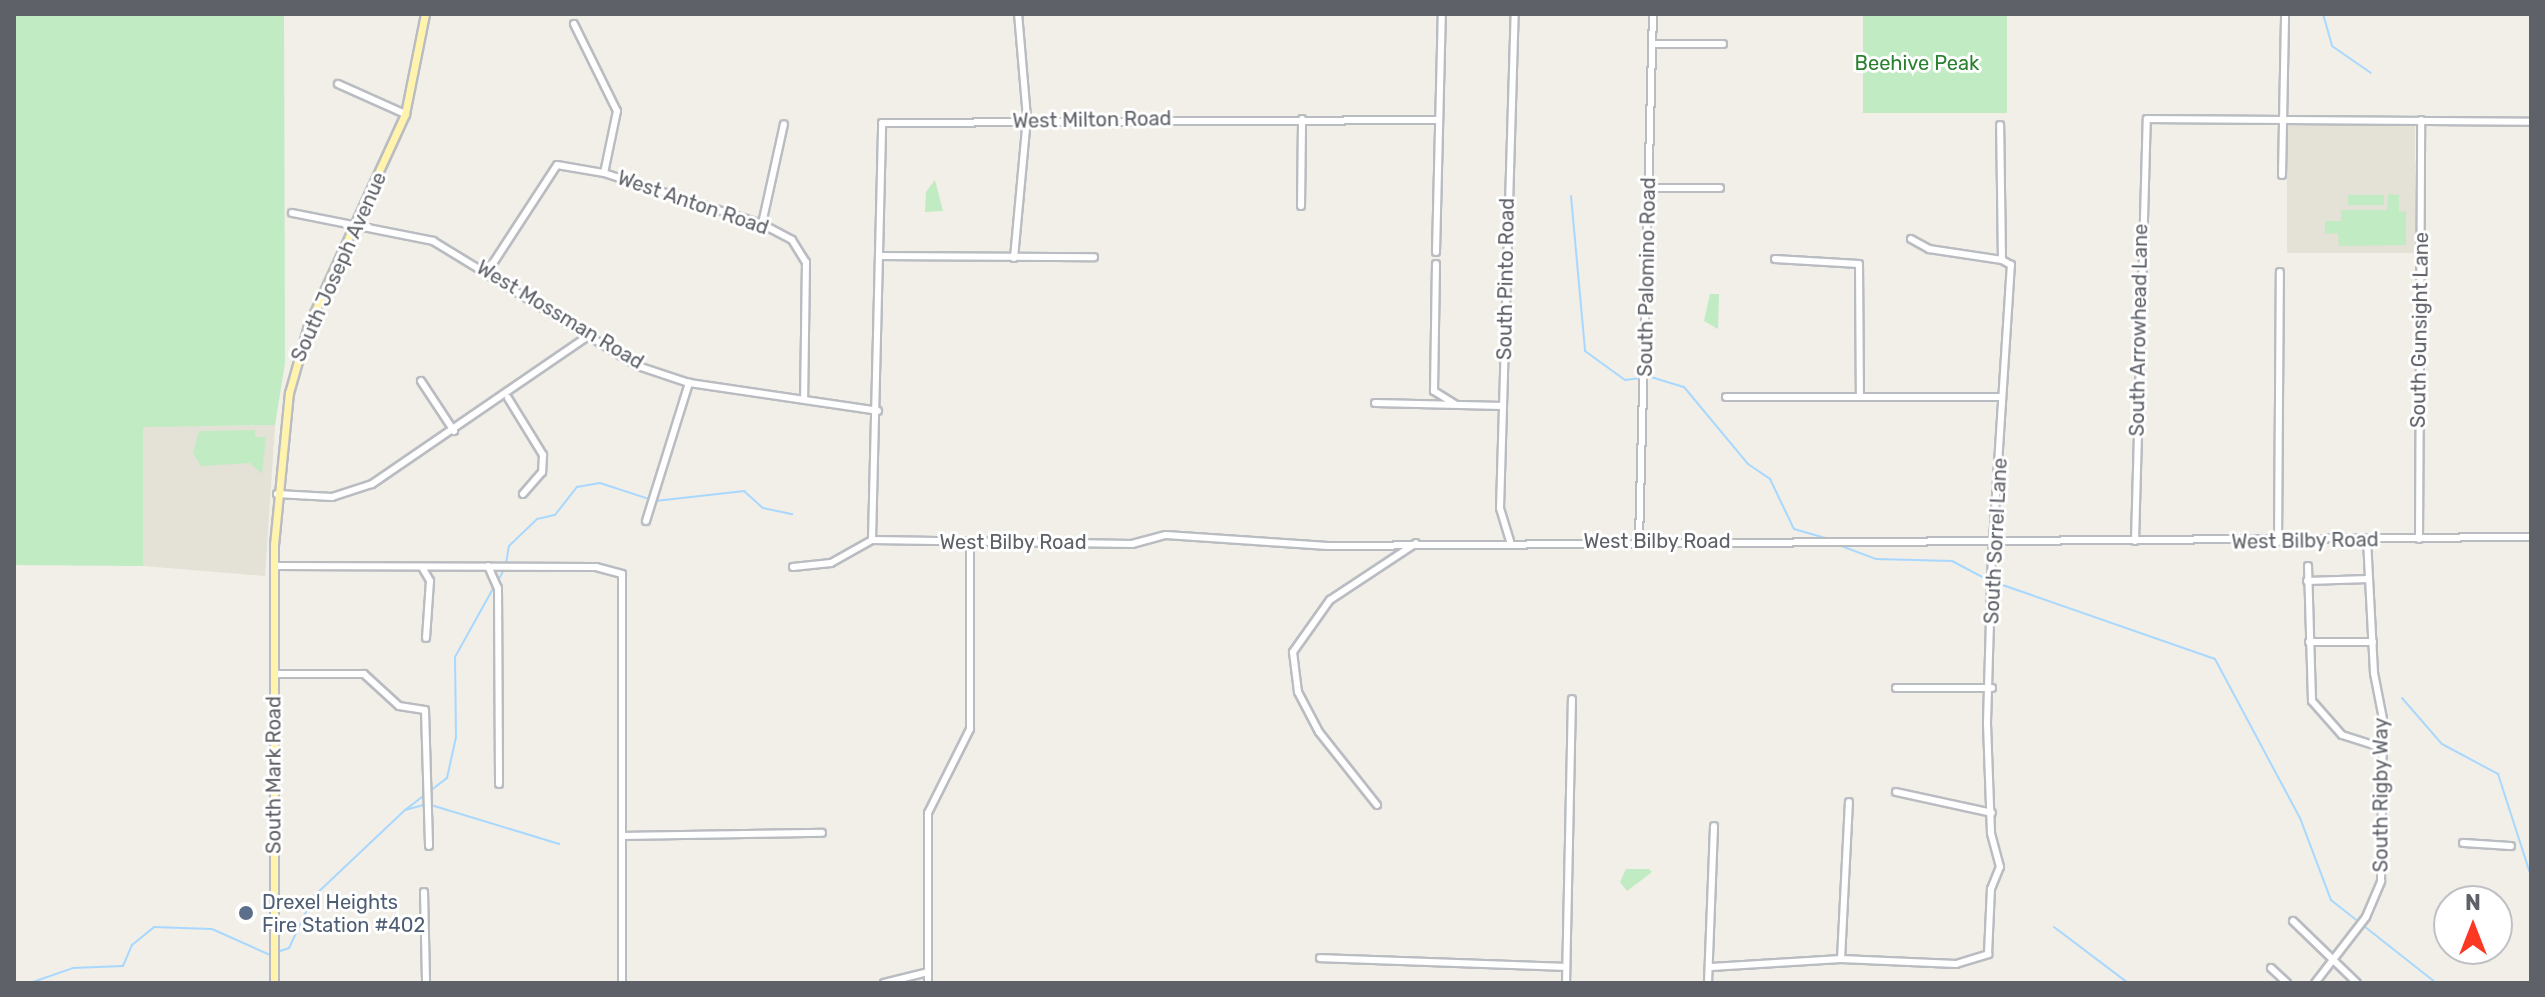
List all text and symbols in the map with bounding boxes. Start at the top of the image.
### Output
park label: Beehive Peak [1855,51,1979,75]
street label: West Milton Road [1012,107,1172,133]
street label: West Anton Road [614,166,772,240]
street label: South Joseph Avenue [286,168,392,366]
street label: South Palomino Road [1633,177,1661,377]
street label: South Pinto Road [1493,198,1519,360]
street label: South Arrowhead Lane [2125,223,2153,437]
street label: South Gunsight Lane [2406,232,2434,428]
street label: West Mossman Road [472,256,648,374]
street label: South Sorrel Lane [1980,457,2012,625]
street label: West Bilby Road [2231,528,2379,554]
street label: West Bilby Road [1583,529,1731,553]
street label: West Bilby Road [939,530,1087,554]
street label: South Mark Road [262,696,286,854]
street label: South Rigby Way [2369,717,2393,873]
north arrow [2433,885,2513,965]
text: N [2465,889,2481,916]
place label: Drexel Heights Fire Station #402 [262,890,425,937]
marker: Drexel Heights Fire Station #402 [237,904,255,922]

